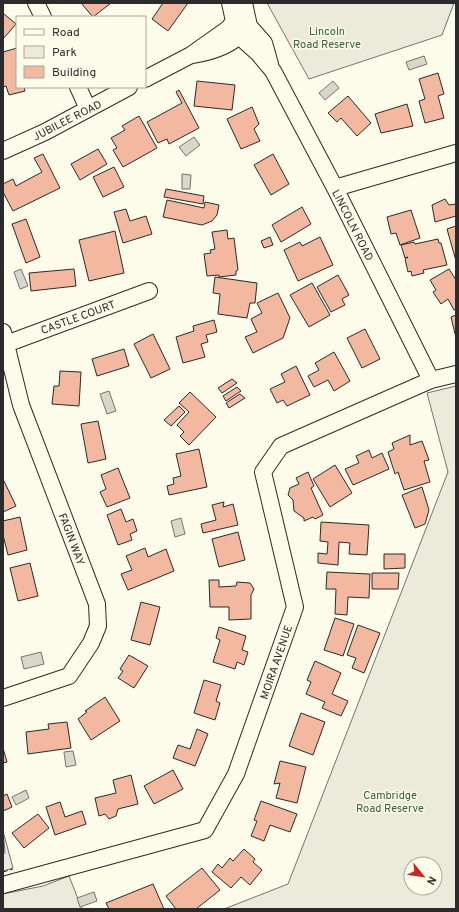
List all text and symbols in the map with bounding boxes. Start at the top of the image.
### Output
legend [16,16,146,88]
text: Road [52,25,80,41]
park label: Lincoln Road Reserve [293,25,361,52]
text: Park [52,45,77,61]
text: Building [52,65,96,81]
street label: JUBILEE ROAD [31,98,104,144]
street label: LINCOLN ROAD [328,188,376,263]
street label: CASTLE COURT [39,298,118,338]
street label: FAGIN WAY [55,511,87,567]
street label: MOIRA AVENUE [258,623,296,701]
park label: Cambridge Road Reserve [356,789,424,816]
north arrow [403,856,443,896]
text: N [423,874,439,887]

